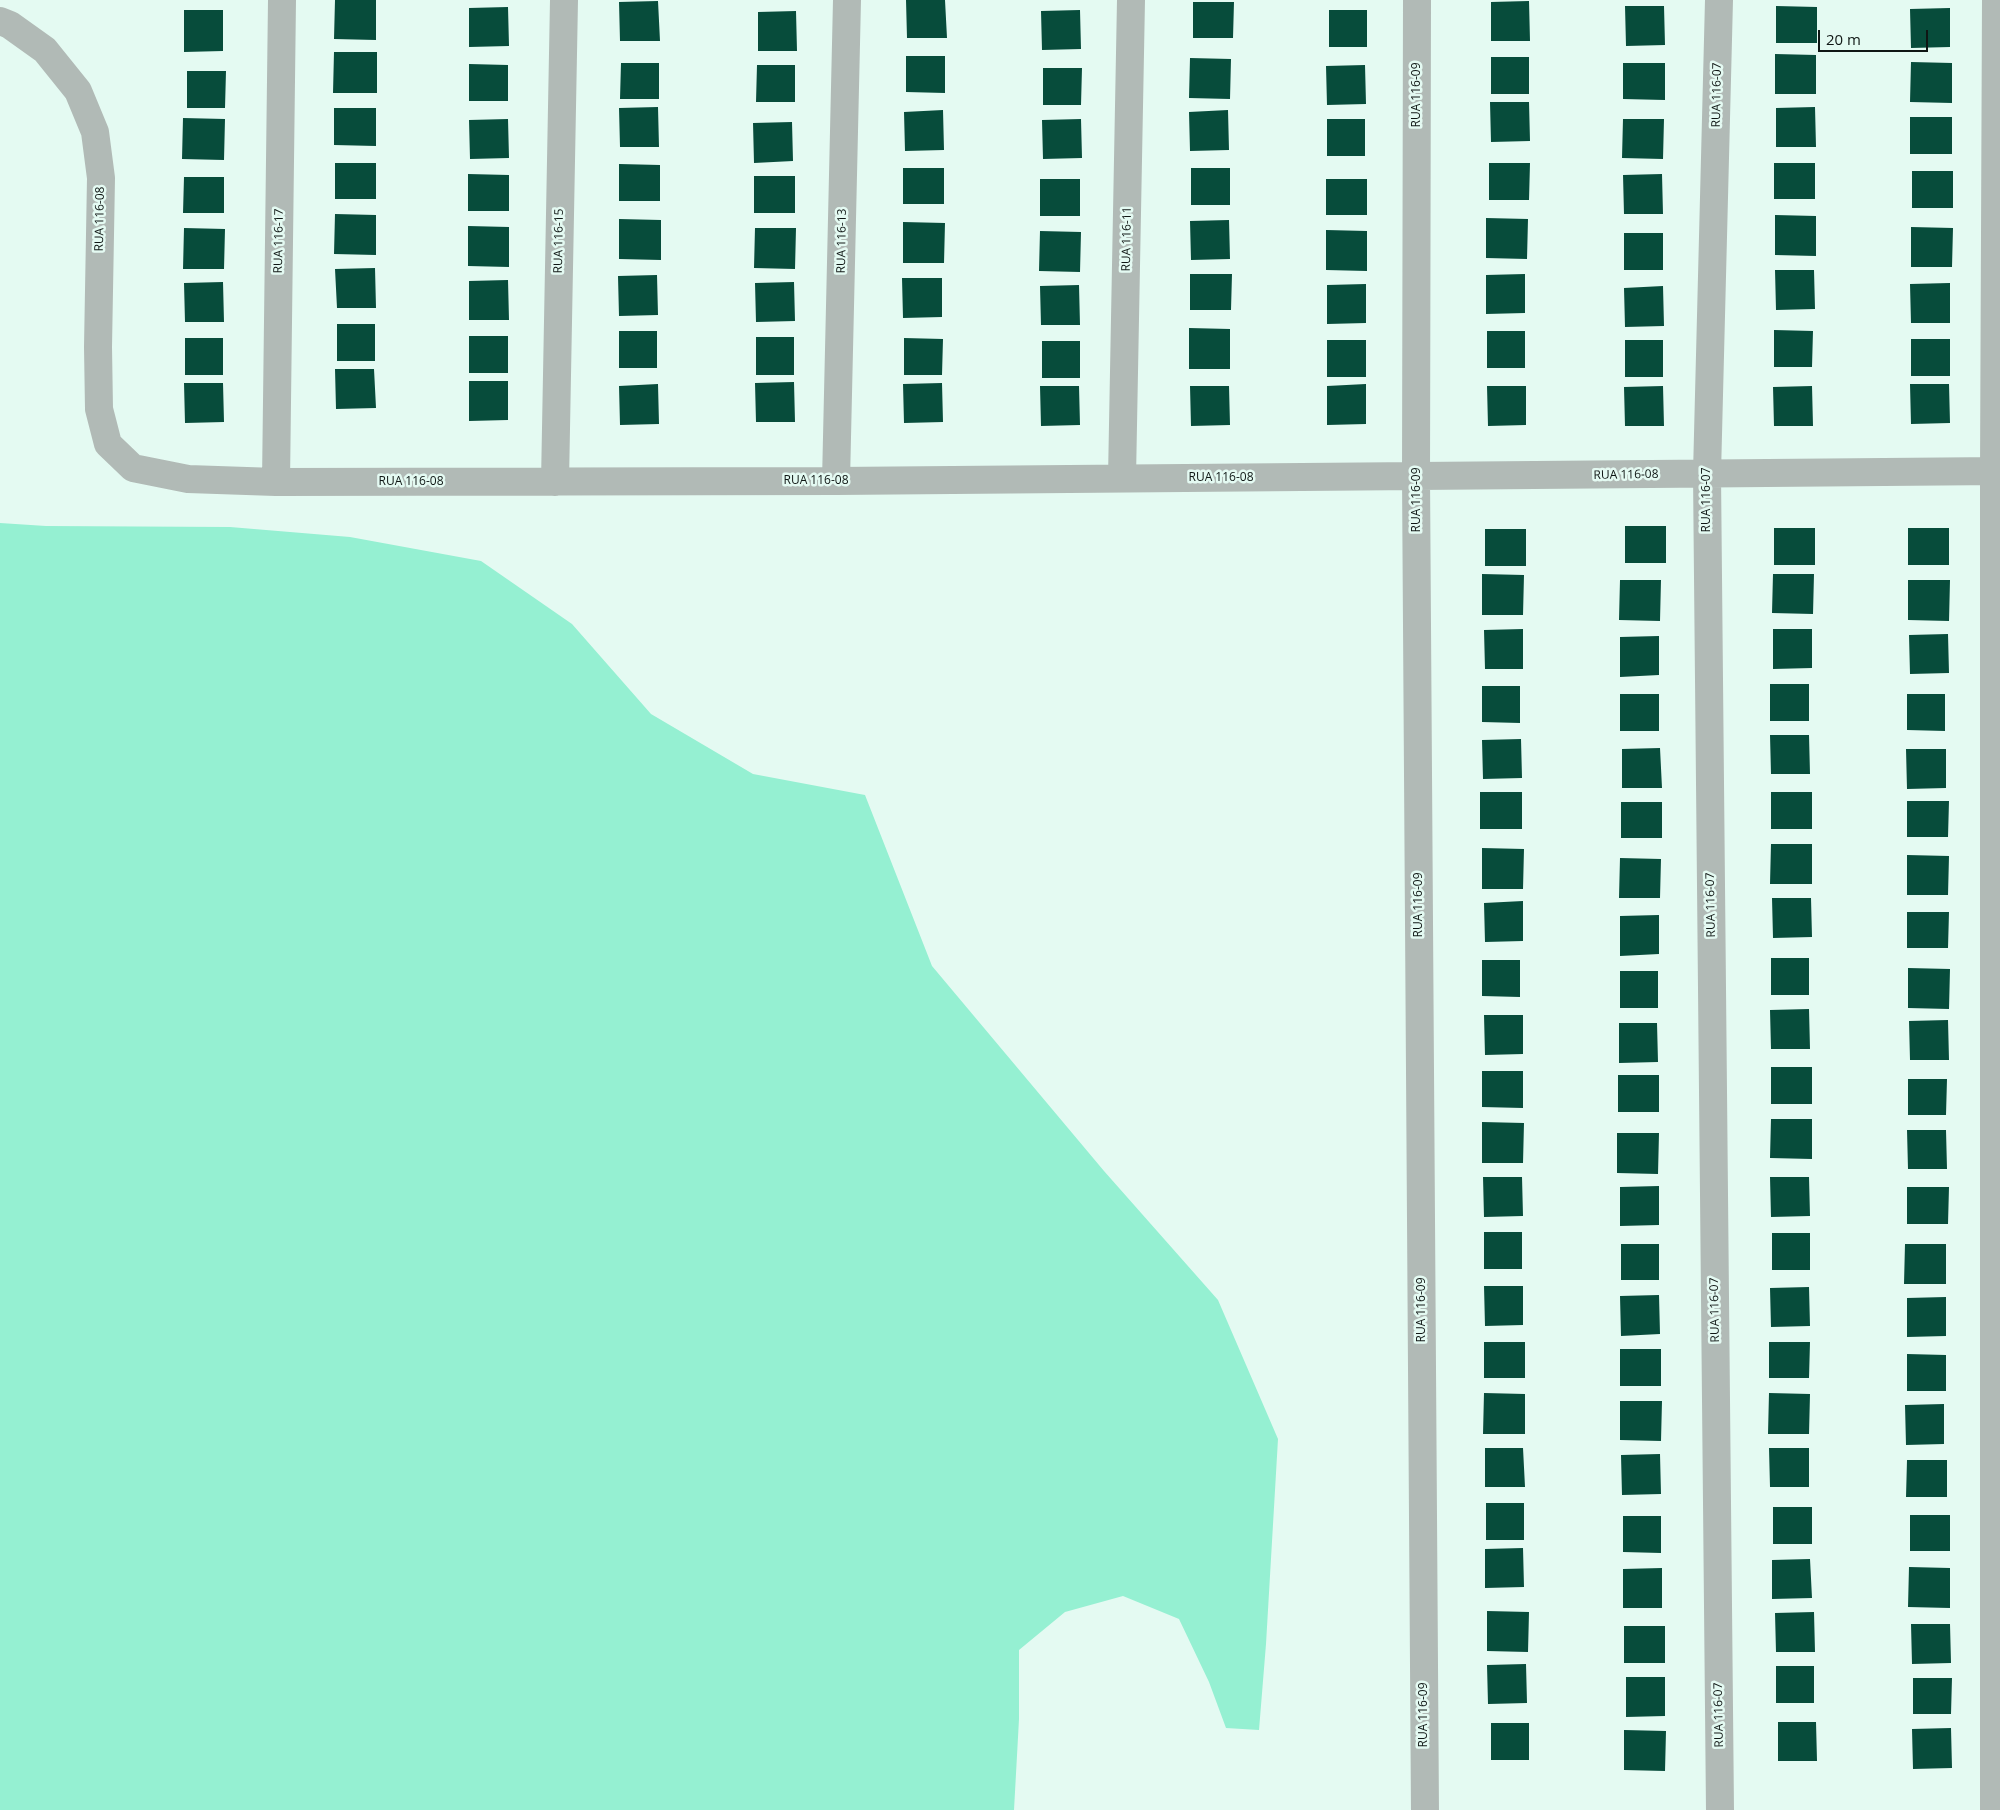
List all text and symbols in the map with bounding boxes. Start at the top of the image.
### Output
scale bar [1820,20,1930,52]
text: 20 m [1826,29,1861,49]
street label: RUA 116-09 [1410,62,1424,128]
street label: RUA 116-07 [1709,62,1725,128]
street label: RUA 116-08 [92,186,108,252]
street label: RUA 116-11 [1119,206,1135,272]
street label: RUA 116-17 [271,208,287,274]
street label: RUA 116-15 [551,208,567,274]
street label: RUA 116-13 [834,208,850,274]
street label: RUA 116-09 [1410,467,1424,533]
street label: RUA 116-08 [1593,467,1659,483]
street label: RUA 116-07 [1700,467,1714,533]
street label: RUA 116-08 [1188,471,1254,485]
street label: RUA 116-08 [783,474,849,488]
street label: RUA 116-08 [378,475,444,489]
street label: RUA 116-09 [1412,872,1426,938]
street label: RUA 116-07 [1703,872,1719,938]
street label: RUA 116-09 [1415,1277,1429,1343]
street label: RUA 116-07 [1707,1277,1723,1343]
street label: RUA 116-09 [1417,1682,1431,1748]
street label: RUA 116-07 [1711,1682,1727,1748]

